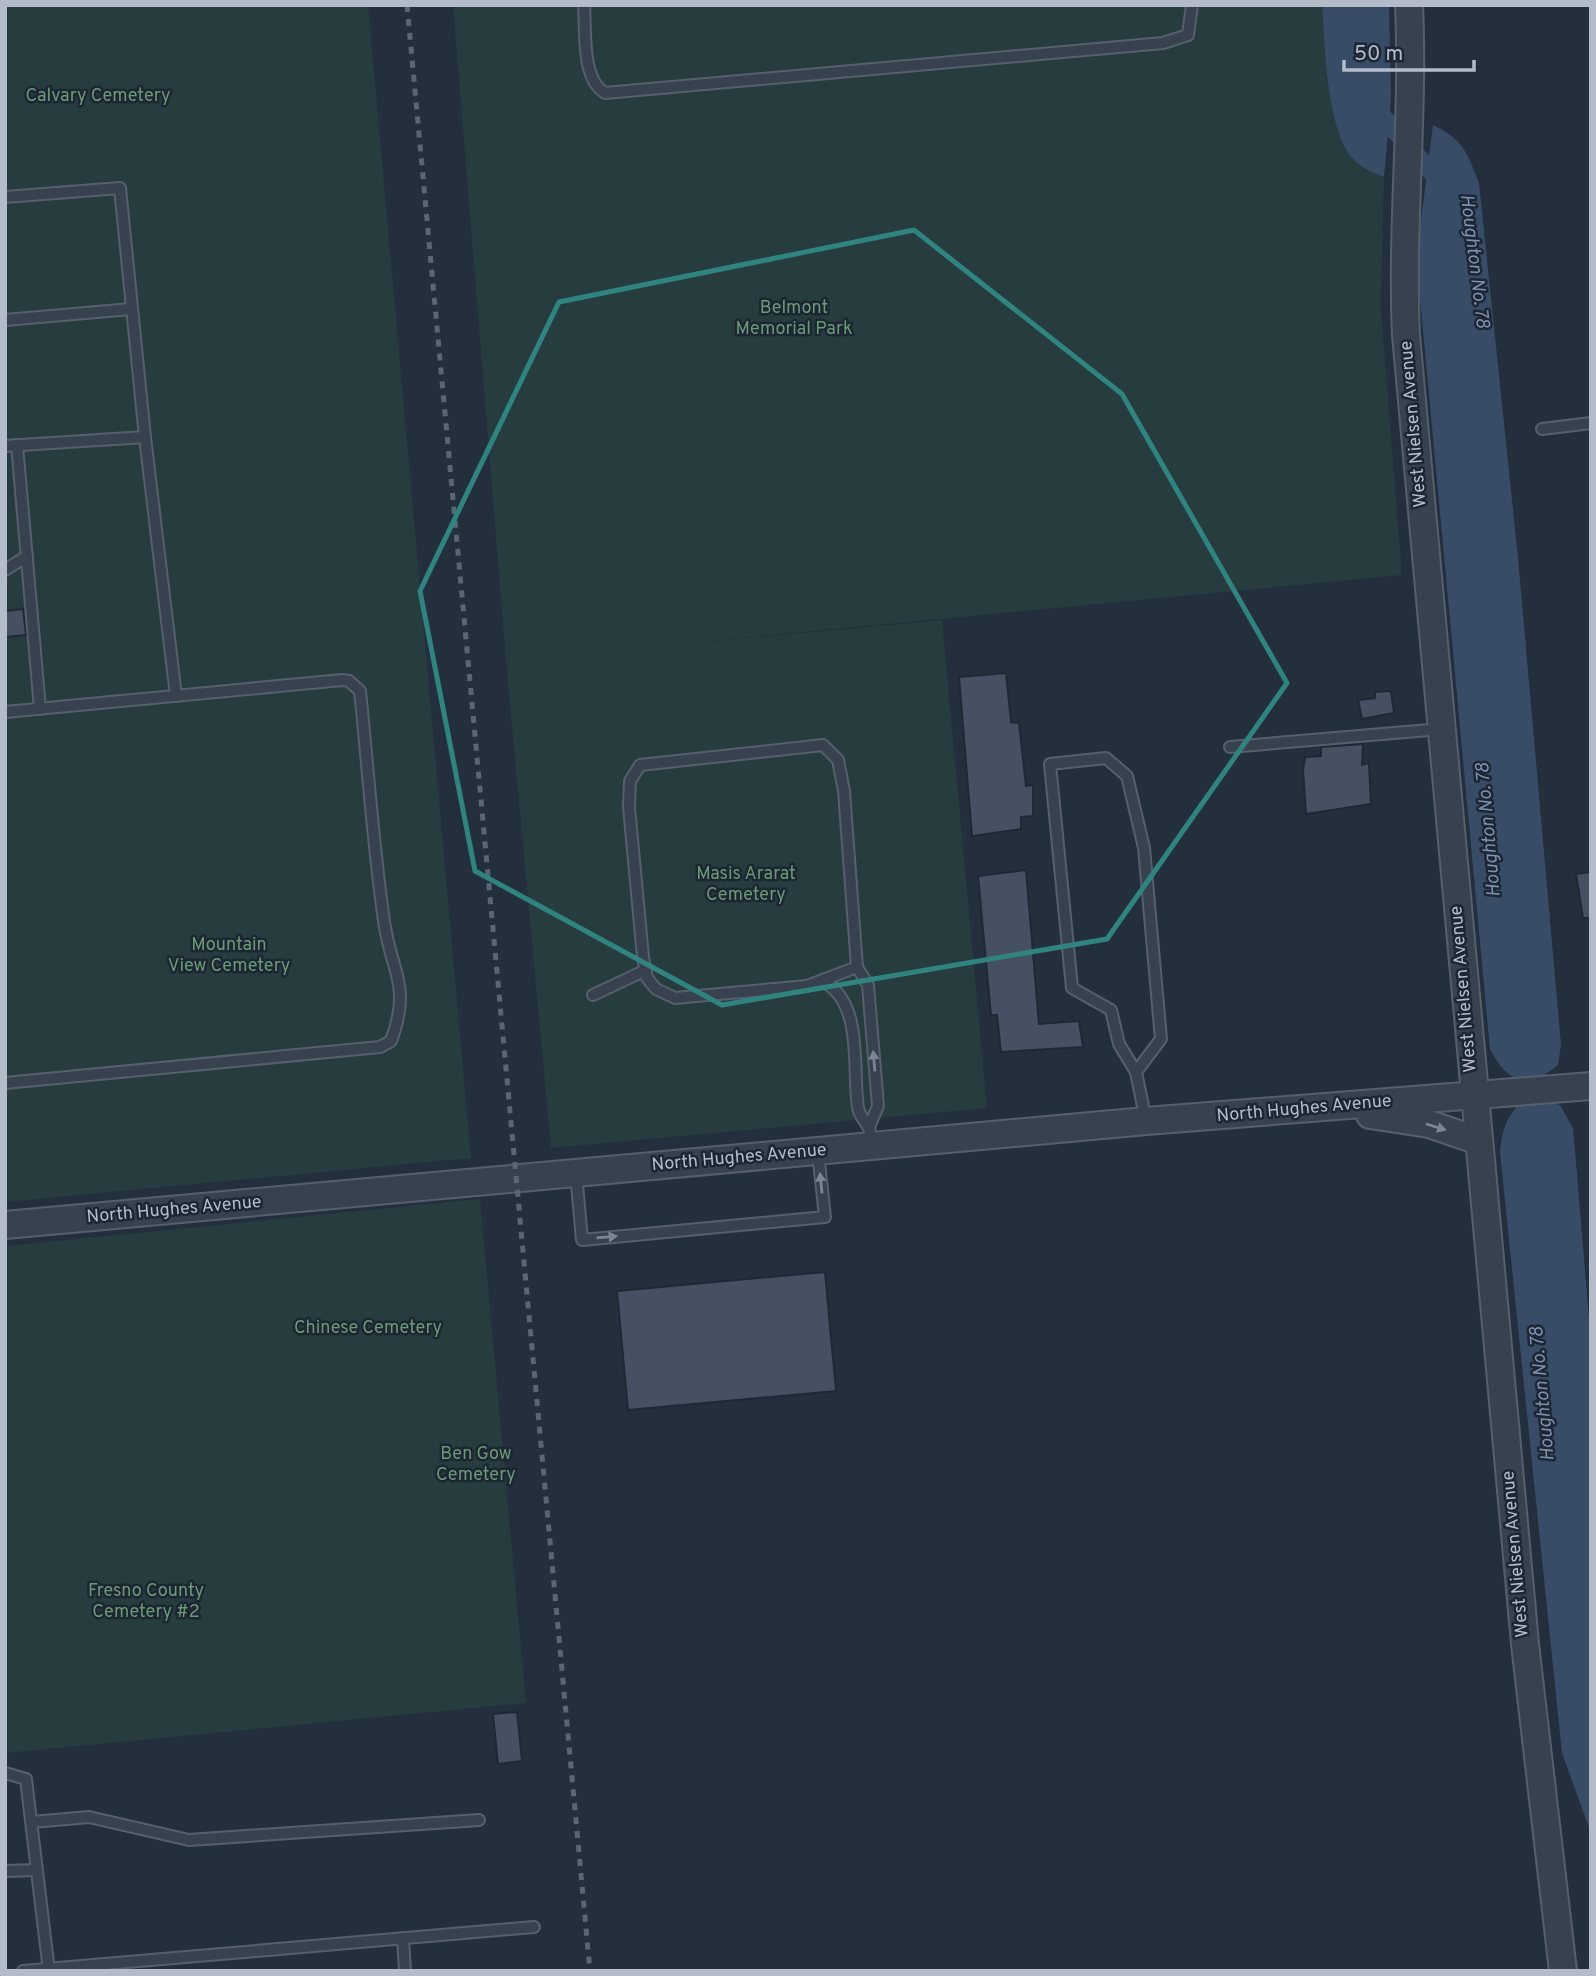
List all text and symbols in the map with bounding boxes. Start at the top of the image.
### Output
scale bar [1344,28,1474,72]
text: 50 m [1354,41,1403,68]
park label: Calvary Cemetery [25,85,171,108]
water label: Houghton No. 78 [1454,193,1494,330]
park label: Belmont Memorial Park [736,297,852,341]
street label: West Nielsen Avenue [1395,340,1433,508]
water label: Houghton No. 78 [1471,761,1507,898]
park label: Masis Ararat Cemetery [696,863,796,907]
street label: West Nielsen Avenue [1445,905,1483,1073]
park label: Mountain View Cemetery [168,934,290,978]
one-way arrow [868,1050,879,1072]
street label: North Hughes Avenue [1216,1090,1392,1128]
one-way arrow [1425,1122,1446,1132]
street label: North Hughes Avenue [651,1139,827,1177]
one-way arrow [815,1172,826,1194]
street label: North Hughes Avenue [86,1191,262,1229]
one-way arrow [596,1232,618,1243]
park label: Chinese Cemetery [294,1317,442,1340]
water label: Houghton No. 78 [1525,1325,1561,1462]
park label: Ben Gow Cemetery [436,1443,516,1487]
street label: West Nielsen Avenue [1497,1470,1535,1638]
park label: Fresno County Cemetery #2 [88,1580,204,1624]

